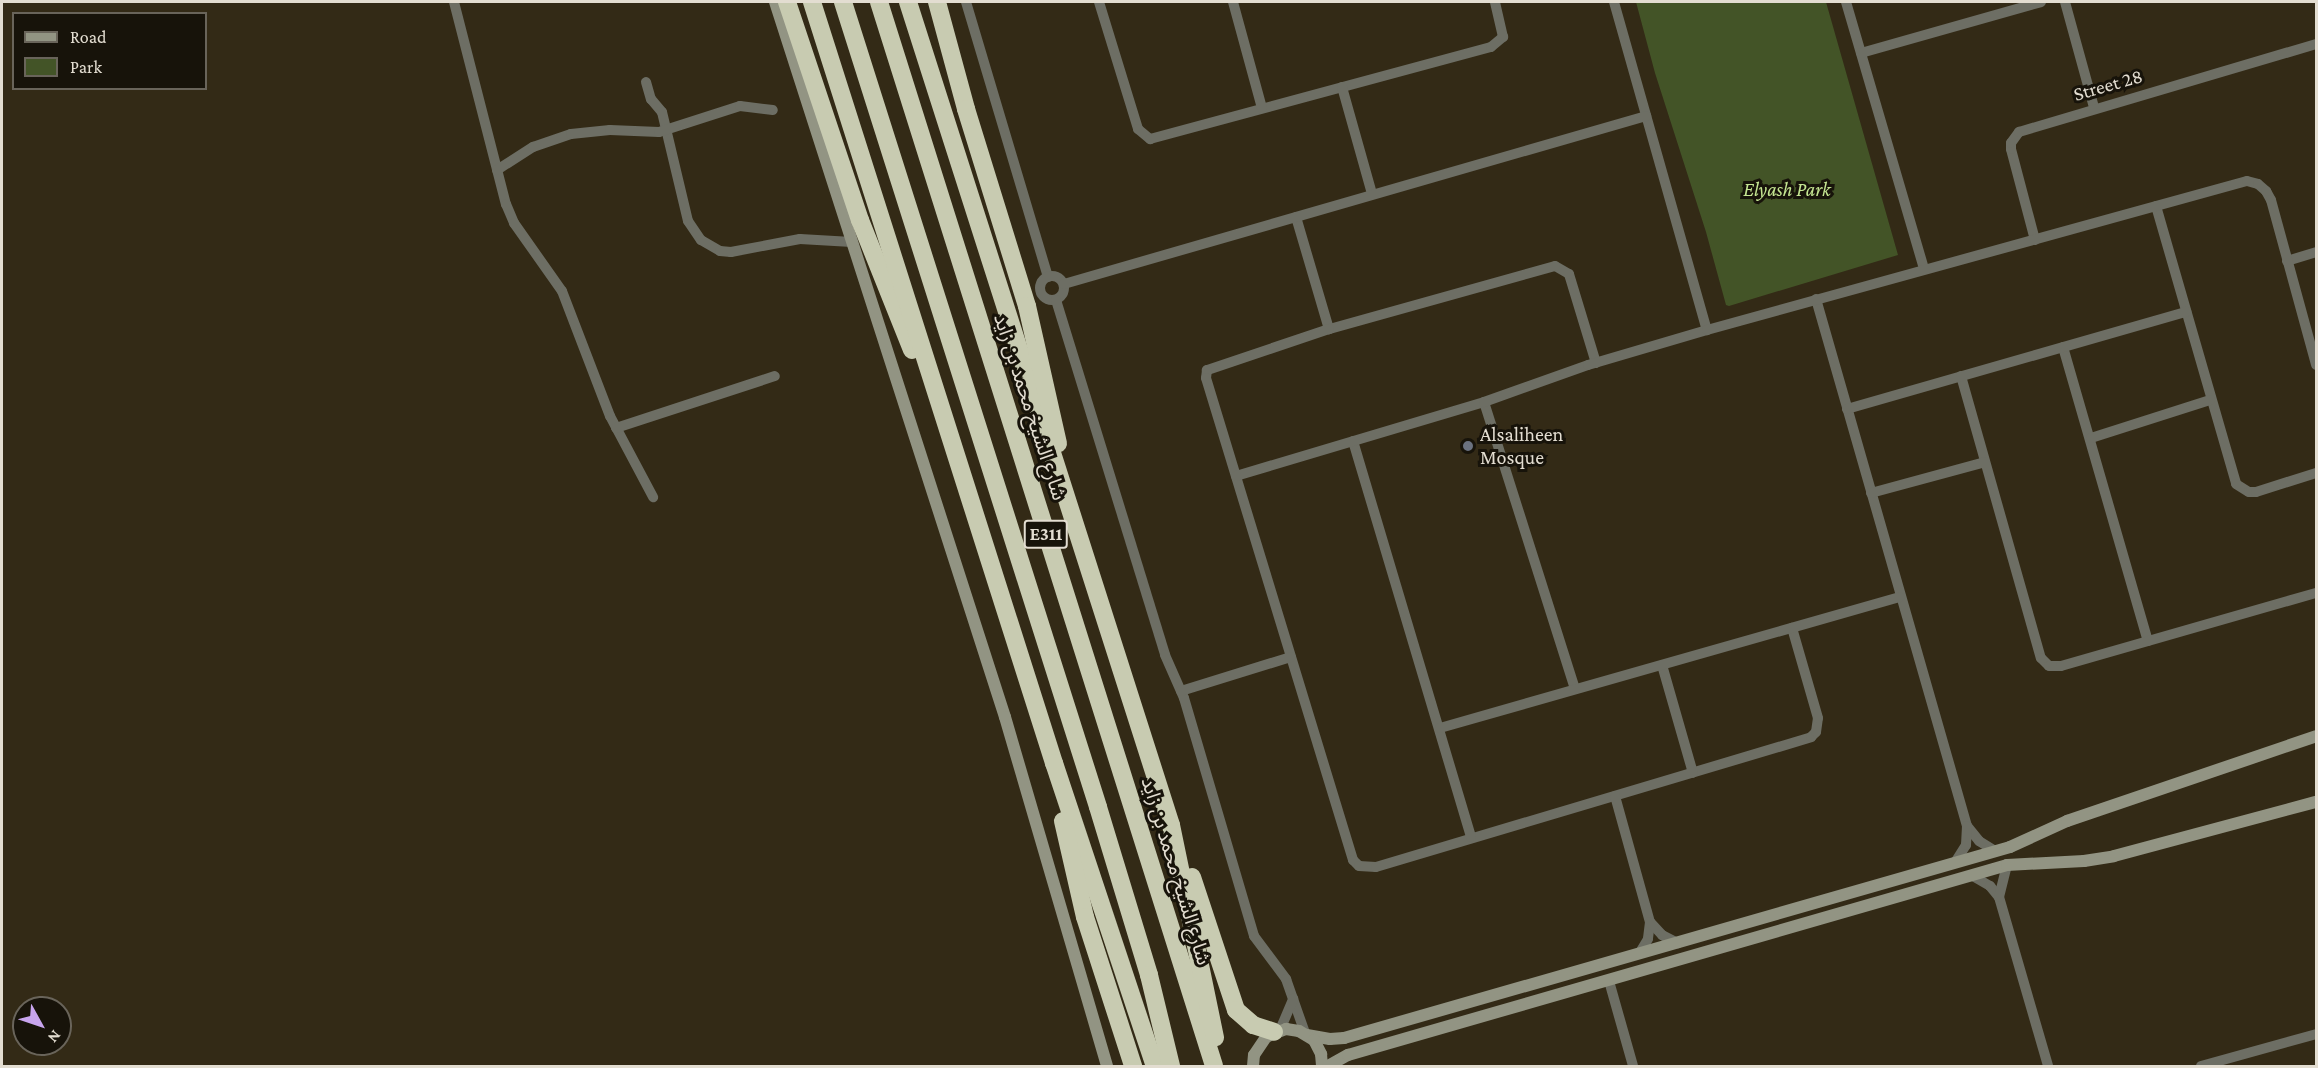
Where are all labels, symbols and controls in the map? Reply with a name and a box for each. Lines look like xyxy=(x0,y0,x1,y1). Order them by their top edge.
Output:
legend xyxy=(12,12,207,90)
text: Road xyxy=(70,27,107,47)
text: Park xyxy=(70,57,102,77)
street label: Street 28 xyxy=(2071,64,2145,106)
park label: Elyash Park xyxy=(1743,177,1831,201)
street label: شارع الشيخ محمد بن زايد xyxy=(988,311,1072,503)
place label: Alsaliheen Mosque xyxy=(1480,422,1563,469)
marker: Alsaliheen Mosque xyxy=(1461,439,1475,453)
road number: E311 xyxy=(1024,519,1068,549)
street label: شارع الشيخ محمد بن زايد xyxy=(1136,774,1216,968)
north arrow xyxy=(12,996,72,1056)
text: N xyxy=(45,1027,65,1046)

